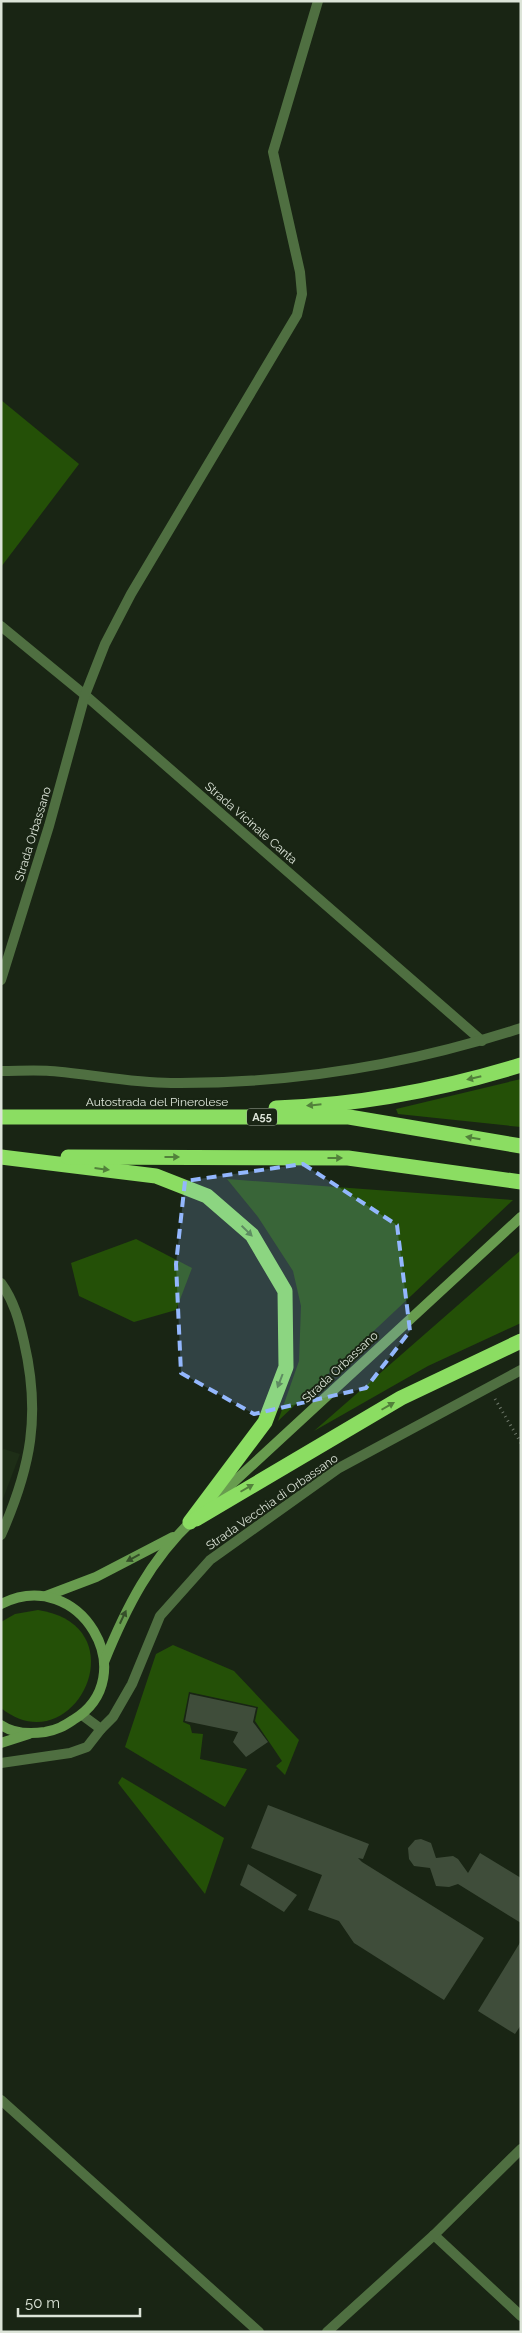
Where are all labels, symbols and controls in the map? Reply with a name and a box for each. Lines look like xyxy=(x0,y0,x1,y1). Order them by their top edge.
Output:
street label: Strada Vicinale Canta xyxy=(202,779,300,867)
street label: Strada Orbassano xyxy=(12,785,54,883)
one-way arrow xyxy=(466,1074,481,1082)
street label: Autostrada del Pinerolese xyxy=(86,1095,228,1109)
one-way arrow xyxy=(305,1101,321,1109)
road number: A55 xyxy=(247,1108,277,1126)
one-way arrow xyxy=(464,1133,480,1141)
one-way arrow xyxy=(165,1153,181,1161)
one-way arrow xyxy=(327,1154,343,1162)
one-way arrow xyxy=(94,1165,110,1173)
one-way arrow xyxy=(240,1225,252,1237)
street label: Strada Orbassano xyxy=(299,1328,381,1406)
one-way arrow xyxy=(276,1374,284,1388)
one-way arrow xyxy=(381,1402,394,1411)
street label: Strada Vecchia di Orbassano xyxy=(203,1451,341,1553)
one-way arrow xyxy=(241,1484,254,1493)
one-way arrow xyxy=(126,1554,140,1562)
one-way arrow xyxy=(119,1610,127,1624)
scale bar xyxy=(18,2286,140,2318)
text: 50 m xyxy=(25,2294,60,2312)

